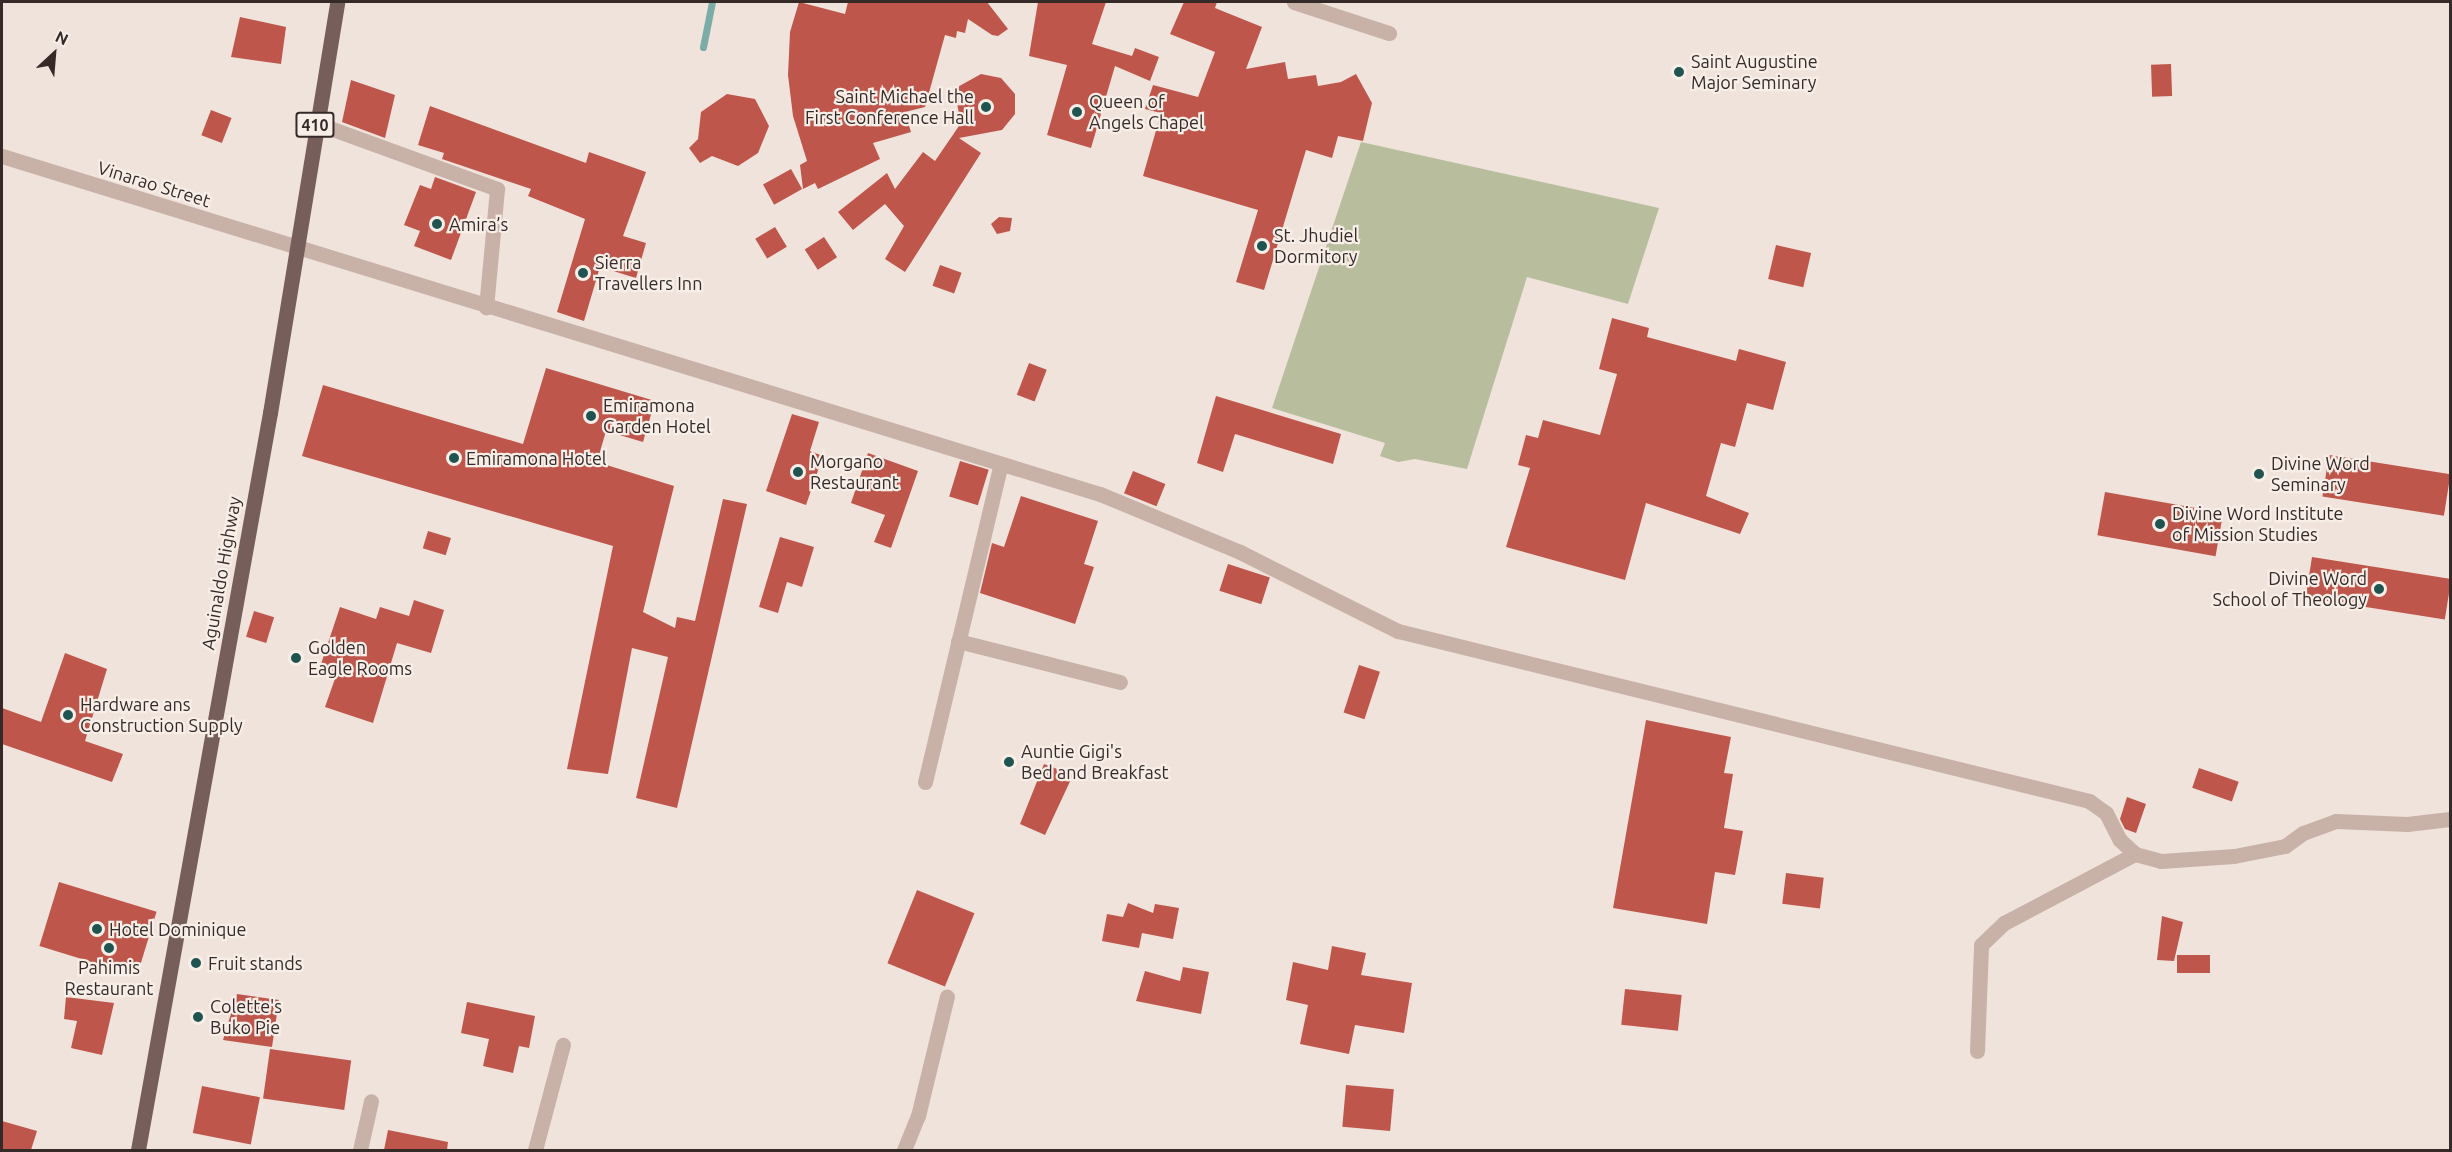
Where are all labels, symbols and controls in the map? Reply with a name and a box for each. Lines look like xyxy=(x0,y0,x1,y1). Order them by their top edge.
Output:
north arrow xyxy=(24,24,84,84)
text: N xyxy=(53,27,71,49)
place label: Saint Augustine Major Seminary xyxy=(1691,51,1818,94)
marker: Saint Augustine Major Seminary xyxy=(1672,65,1686,79)
place label: Saint Michael the First Conference Hall xyxy=(805,86,974,128)
place label: Queen of Angels Chapel xyxy=(1089,91,1204,134)
marker: Saint Michael the First Conference Hall xyxy=(979,100,993,114)
marker: Queen of Angels Chapel xyxy=(1070,105,1084,119)
road number: 410 xyxy=(294,112,336,138)
street label: Vinarao Street xyxy=(95,157,213,211)
place label: Amira’s xyxy=(449,213,508,235)
marker: Amira’s xyxy=(430,217,444,231)
place label: St. Jhudiel Dormitory xyxy=(1274,225,1358,268)
marker: St. Jhudiel Dormitory xyxy=(1255,239,1269,253)
place label: Sierra Travellers Inn xyxy=(595,252,702,294)
marker: Sierra Travellers Inn xyxy=(576,266,590,280)
place label: Emiramona Garden Hotel xyxy=(603,395,711,438)
marker: Emiramona Garden Hotel xyxy=(584,409,598,423)
place label: Emiramona Hotel xyxy=(466,447,607,469)
marker: Emiramona Hotel xyxy=(447,451,461,465)
place label: Morgano Restaurant xyxy=(810,451,899,494)
place label: Divine Word Seminary xyxy=(2271,453,2370,496)
marker: Morgano Restaurant xyxy=(791,465,805,479)
marker: Divine Word Seminary xyxy=(2252,467,2266,481)
street label: Aguinaldo Highway xyxy=(197,495,245,651)
place label: Divine Word Institute of Mission Studies xyxy=(2172,503,2343,546)
marker: Divine Word Institute of Mission Studies xyxy=(2153,517,2167,531)
place label: Divine Word School of Theology xyxy=(2213,568,2367,610)
marker: Divine Word School of Theology xyxy=(2372,582,2386,596)
place label: Golden Eagle Rooms xyxy=(308,637,412,680)
marker: Golden Eagle Rooms xyxy=(289,651,303,665)
place label: Hardware ans Construction Supply xyxy=(80,694,243,736)
marker: Hardware ans Construction Supply xyxy=(61,708,75,722)
place label: Auntie Gigi's Bed and Breakfast xyxy=(1021,741,1169,783)
marker: Auntie Gigi's Bed and Breakfast xyxy=(1002,755,1016,769)
place label: Hotel Dominique xyxy=(109,918,246,940)
marker: Hotel Dominique xyxy=(90,922,104,936)
marker: Pahimis Restaurant xyxy=(102,941,116,955)
place label: Fruit stands xyxy=(208,952,303,974)
marker: Fruit stands xyxy=(189,956,203,970)
place label: Pahimis Restaurant xyxy=(65,957,153,1000)
place label: Colette's Buko Pie xyxy=(210,996,282,1038)
marker: Colette's Buko Pie xyxy=(191,1010,205,1024)

